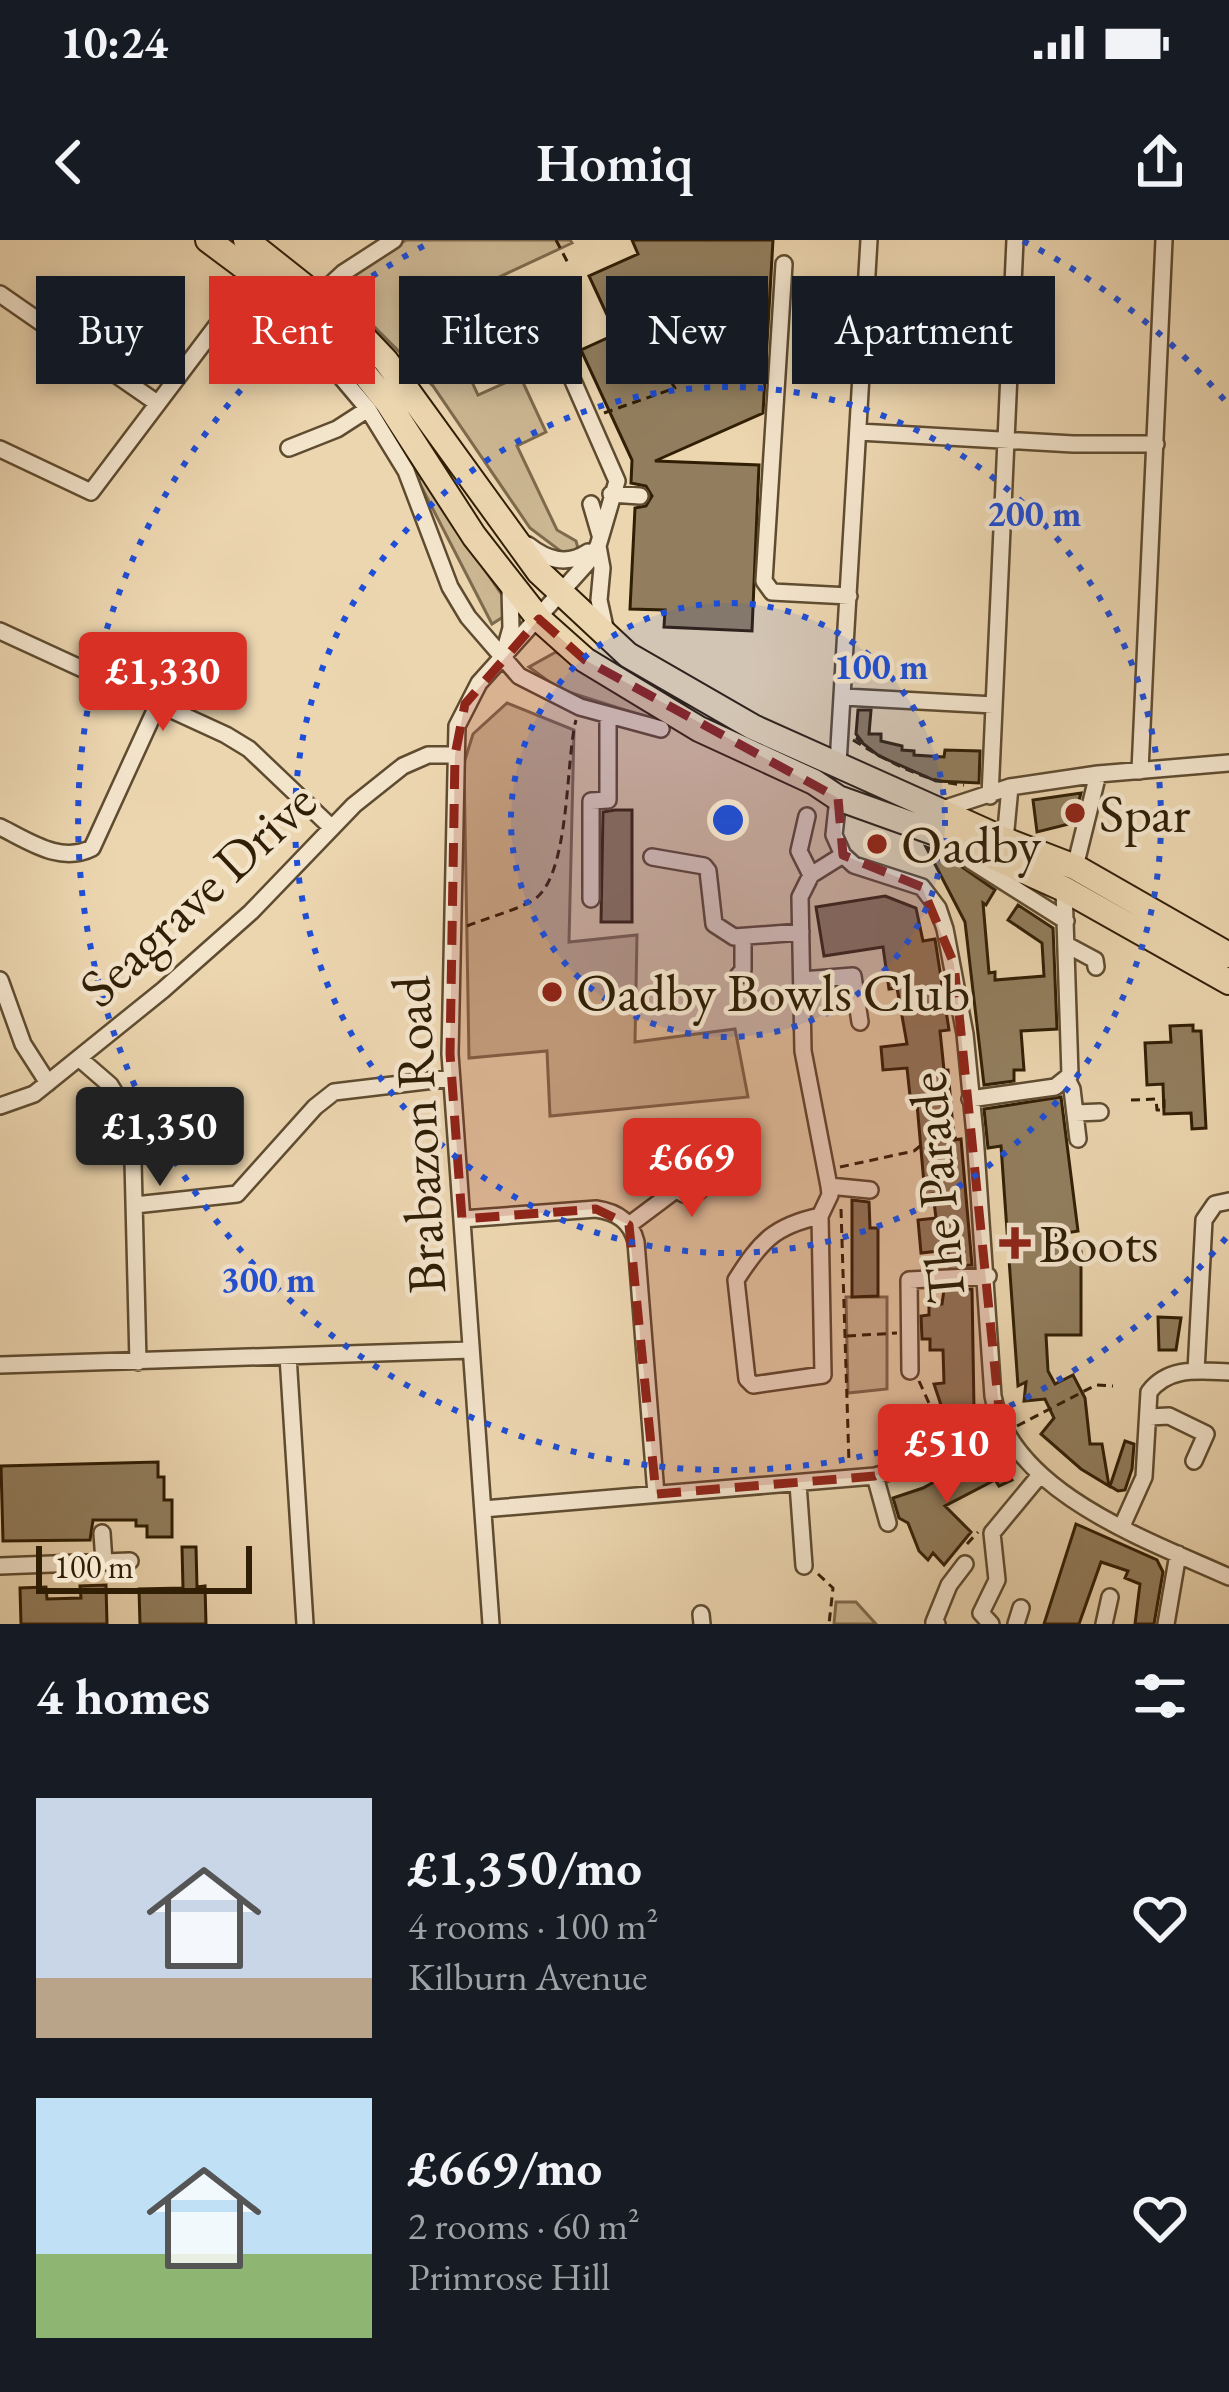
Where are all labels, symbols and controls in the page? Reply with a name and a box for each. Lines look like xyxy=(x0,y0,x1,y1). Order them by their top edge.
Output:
text: 10:24 xyxy=(60,13,168,71)
text: Homiq xyxy=(536,127,693,197)
icon: back xyxy=(36,129,102,195)
icon: share xyxy=(1127,129,1193,195)
chip: Buy xyxy=(36,276,185,384)
chip: Rent xyxy=(209,276,375,384)
chip: Filters xyxy=(399,276,582,384)
chip: New xyxy=(606,276,768,384)
chip: Apartment xyxy=(792,276,1055,384)
text: 200 m xyxy=(987,490,1081,537)
pin: £1,330 xyxy=(65,632,261,734)
text: 100 m xyxy=(834,643,928,690)
text: £1,330 xyxy=(106,645,220,696)
street label: Seagrave Drive xyxy=(64,766,330,1022)
place label: Spar xyxy=(1099,778,1191,848)
centre of rings xyxy=(707,799,749,841)
marker: Spar xyxy=(1062,800,1088,826)
place label: Oadby xyxy=(901,809,1042,879)
marker: Oadby xyxy=(864,831,890,857)
place label: Oadby Bowls Club xyxy=(576,957,970,1027)
street label: Brabazon Road xyxy=(375,974,461,1296)
marker: Oadby Bowls Club xyxy=(539,979,565,1005)
street label: The Parade xyxy=(891,1069,981,1307)
pin: £1,350 xyxy=(62,1087,258,1189)
text: £1,350 xyxy=(103,1100,217,1151)
pin: £669 xyxy=(621,1118,763,1220)
text: £669 xyxy=(650,1131,734,1182)
place label: Boots xyxy=(1039,1208,1159,1278)
marker: Boots xyxy=(1002,1230,1028,1256)
text: 300 m xyxy=(221,1256,315,1303)
pin: £510 xyxy=(876,1404,1018,1506)
text: £510 xyxy=(905,1417,989,1468)
scale bar xyxy=(36,1540,252,1593)
text: 100 m xyxy=(54,1545,134,1588)
text: 4 homes xyxy=(36,1663,210,1729)
icon: filters xyxy=(1127,1663,1193,1729)
text: £1,350/mo xyxy=(408,1834,642,1900)
icon: home xyxy=(132,1846,276,1990)
icon: heart xyxy=(1127,1885,1193,1951)
text: 4 rooms · 100 m² xyxy=(408,1900,659,1951)
text: Kilburn Avenue xyxy=(408,1951,647,2002)
text: £669/mo xyxy=(408,2134,602,2200)
icon: home xyxy=(132,2146,276,2290)
icon: heart xyxy=(1127,2185,1193,2251)
text: 2 rooms · 60 m² xyxy=(408,2200,640,2251)
text: Primrose Hill xyxy=(408,2251,610,2302)

